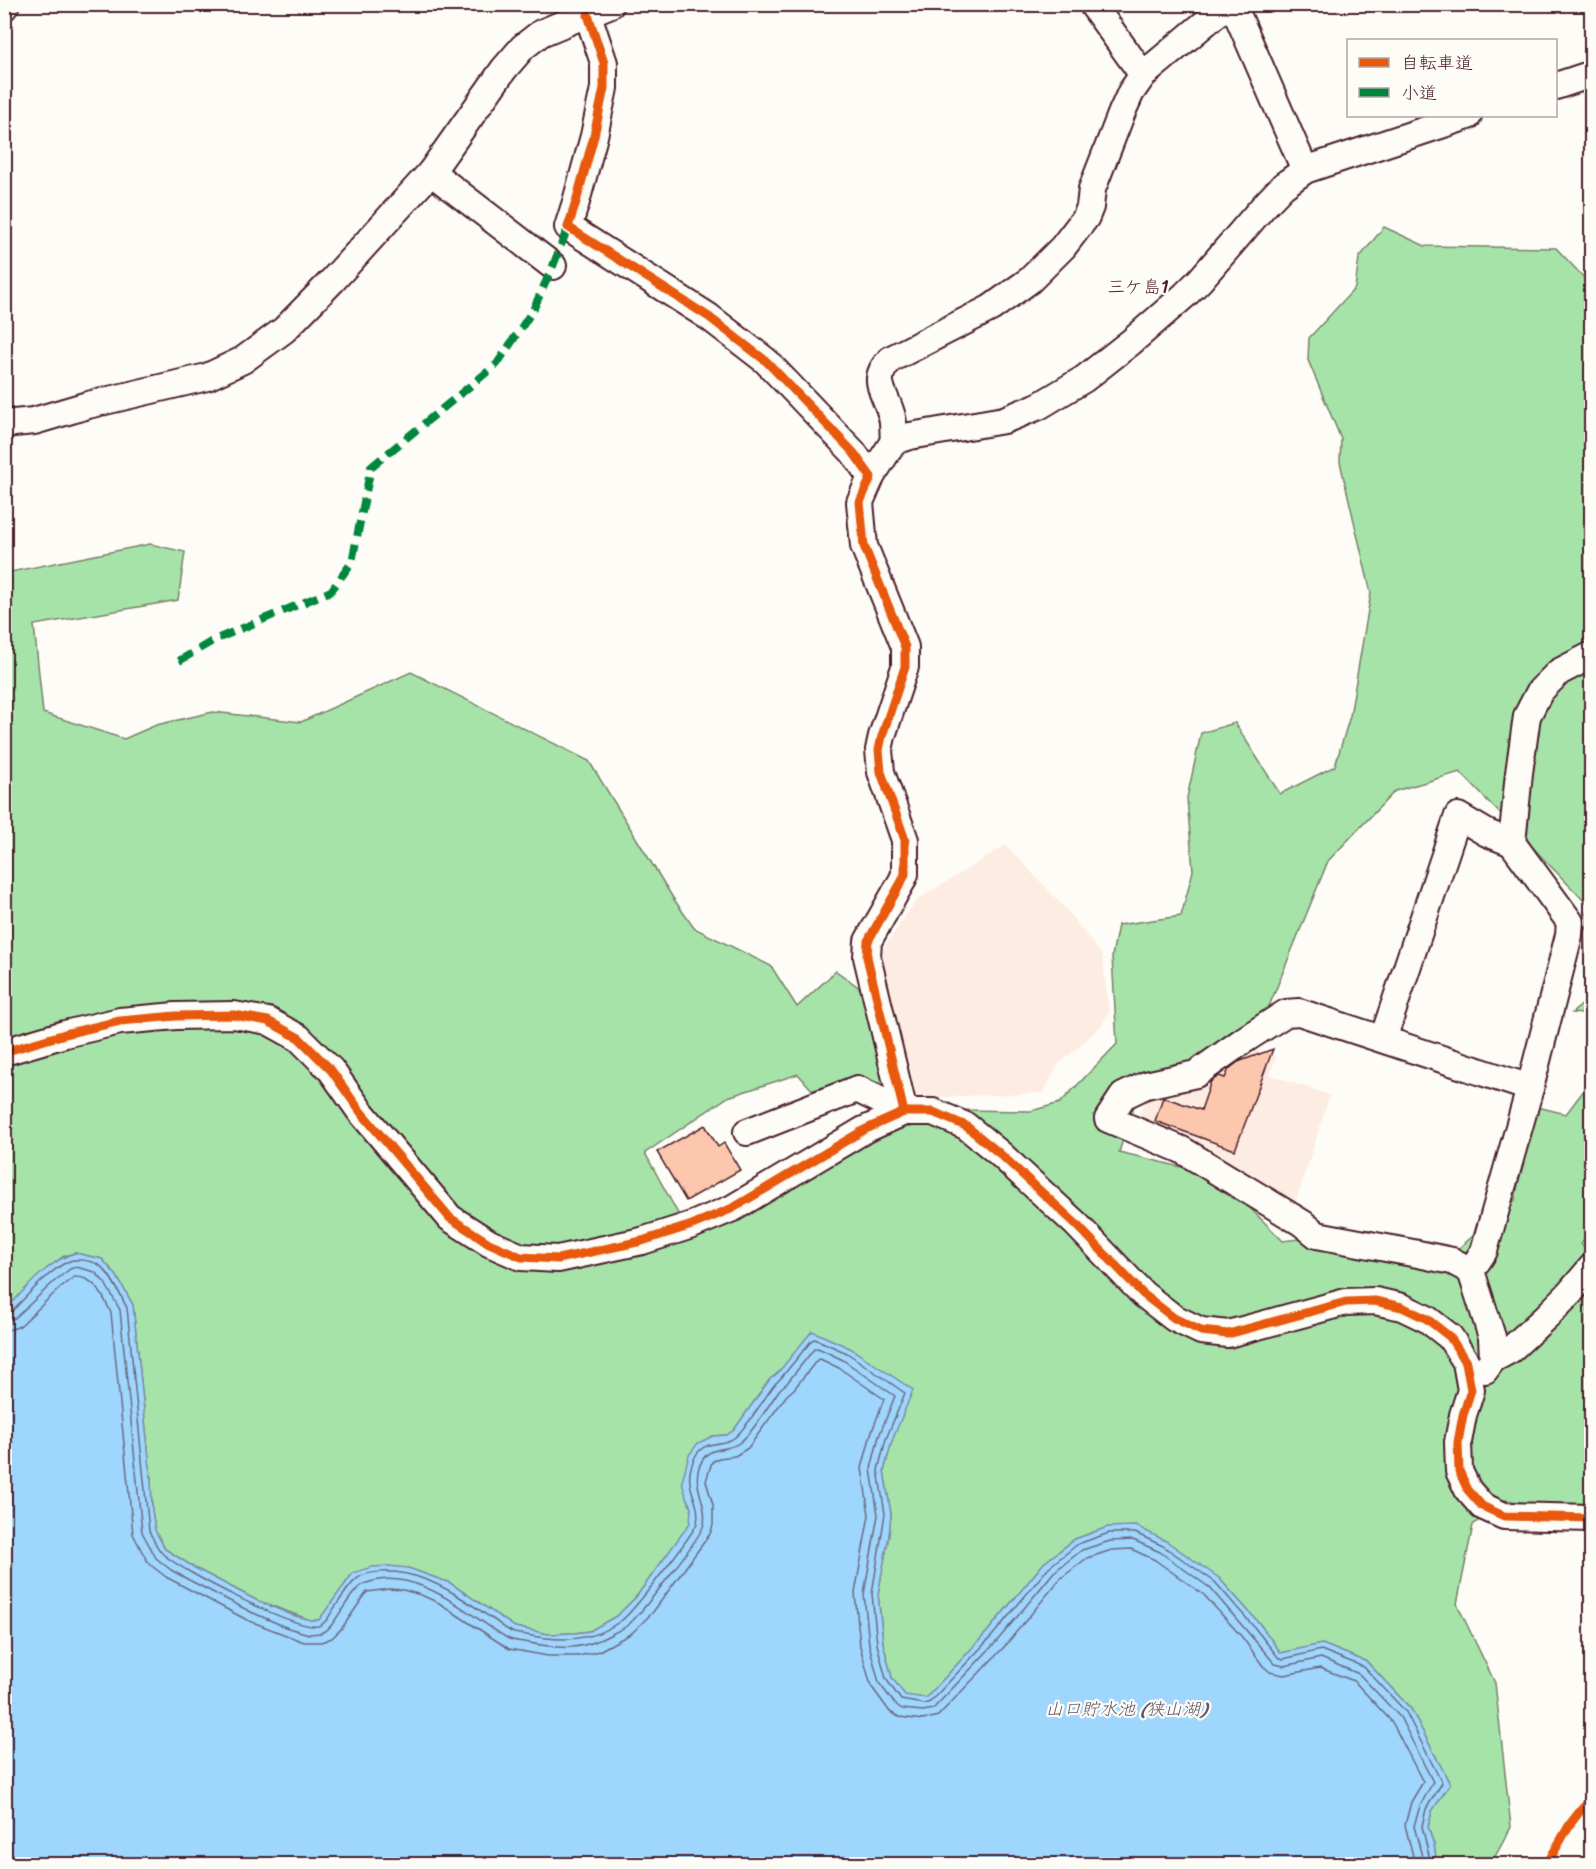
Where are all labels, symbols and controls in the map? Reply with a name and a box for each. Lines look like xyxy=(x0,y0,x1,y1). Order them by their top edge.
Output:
legend xyxy=(1347,39,1557,117)
text: 自転車道 xyxy=(1401,47,1473,79)
text: 小道 xyxy=(1401,77,1437,109)
district label: 三ケ島1 xyxy=(1107,271,1169,303)
water label: 山口貯水池 (狭山湖) xyxy=(1045,1693,1210,1725)

